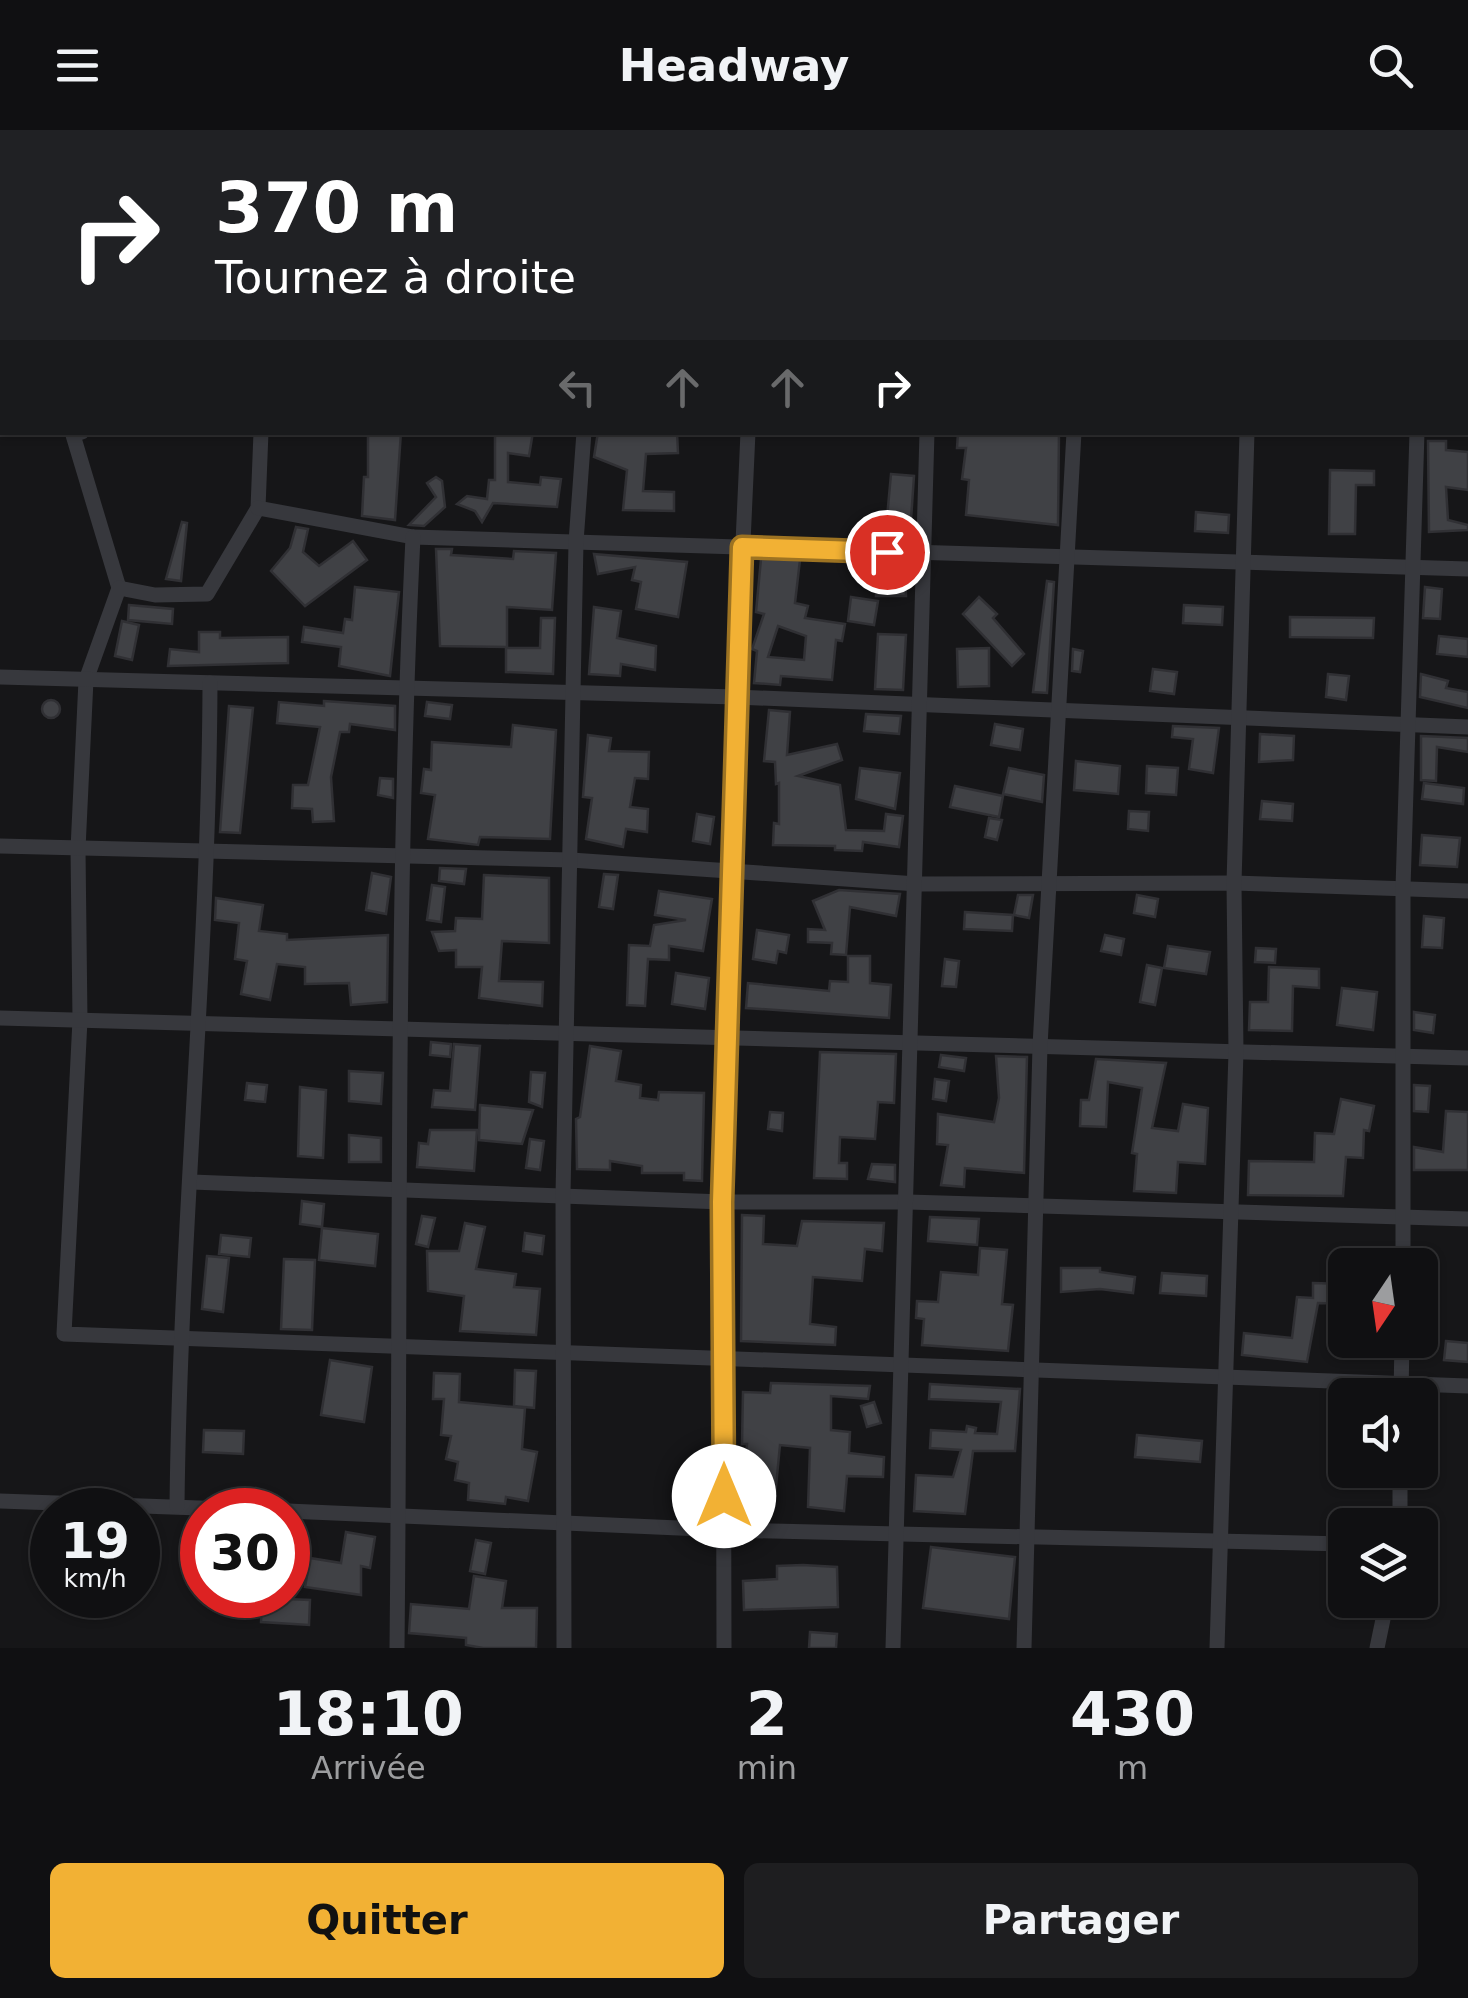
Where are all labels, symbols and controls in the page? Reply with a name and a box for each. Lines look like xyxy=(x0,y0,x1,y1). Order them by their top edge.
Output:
icon: menu xyxy=(50,38,105,93)
icon: search xyxy=(1363,38,1418,93)
text: Headway xyxy=(619,39,849,92)
text: 370 m xyxy=(215,167,458,249)
icon: right xyxy=(50,170,180,300)
text: Tournez à droite xyxy=(215,251,576,304)
icon: left xyxy=(550,360,605,415)
icon: ahead xyxy=(655,360,710,415)
icon: ahead xyxy=(760,360,815,415)
icon: right xyxy=(865,360,920,415)
pin xyxy=(845,510,930,595)
icon: arrive xyxy=(860,525,915,580)
north arrow xyxy=(1328,1248,1438,1358)
map controls xyxy=(1328,1248,1438,1618)
button: sound xyxy=(1328,1378,1438,1488)
position arrow xyxy=(672,1444,776,1548)
speed limit sign: 30 xyxy=(180,1488,310,1618)
button: layers xyxy=(1328,1508,1438,1618)
text: 19 xyxy=(60,1512,130,1570)
text: km/h xyxy=(63,1564,127,1593)
text: 18:10 xyxy=(273,1679,464,1749)
text: 2 xyxy=(746,1679,788,1749)
text: 430 xyxy=(1070,1679,1195,1749)
text: Arrivée xyxy=(311,1749,426,1787)
text: min xyxy=(737,1749,797,1787)
text: m xyxy=(1117,1749,1148,1787)
button: Quitter xyxy=(50,1863,724,1978)
button: Partager xyxy=(744,1863,1418,1978)

